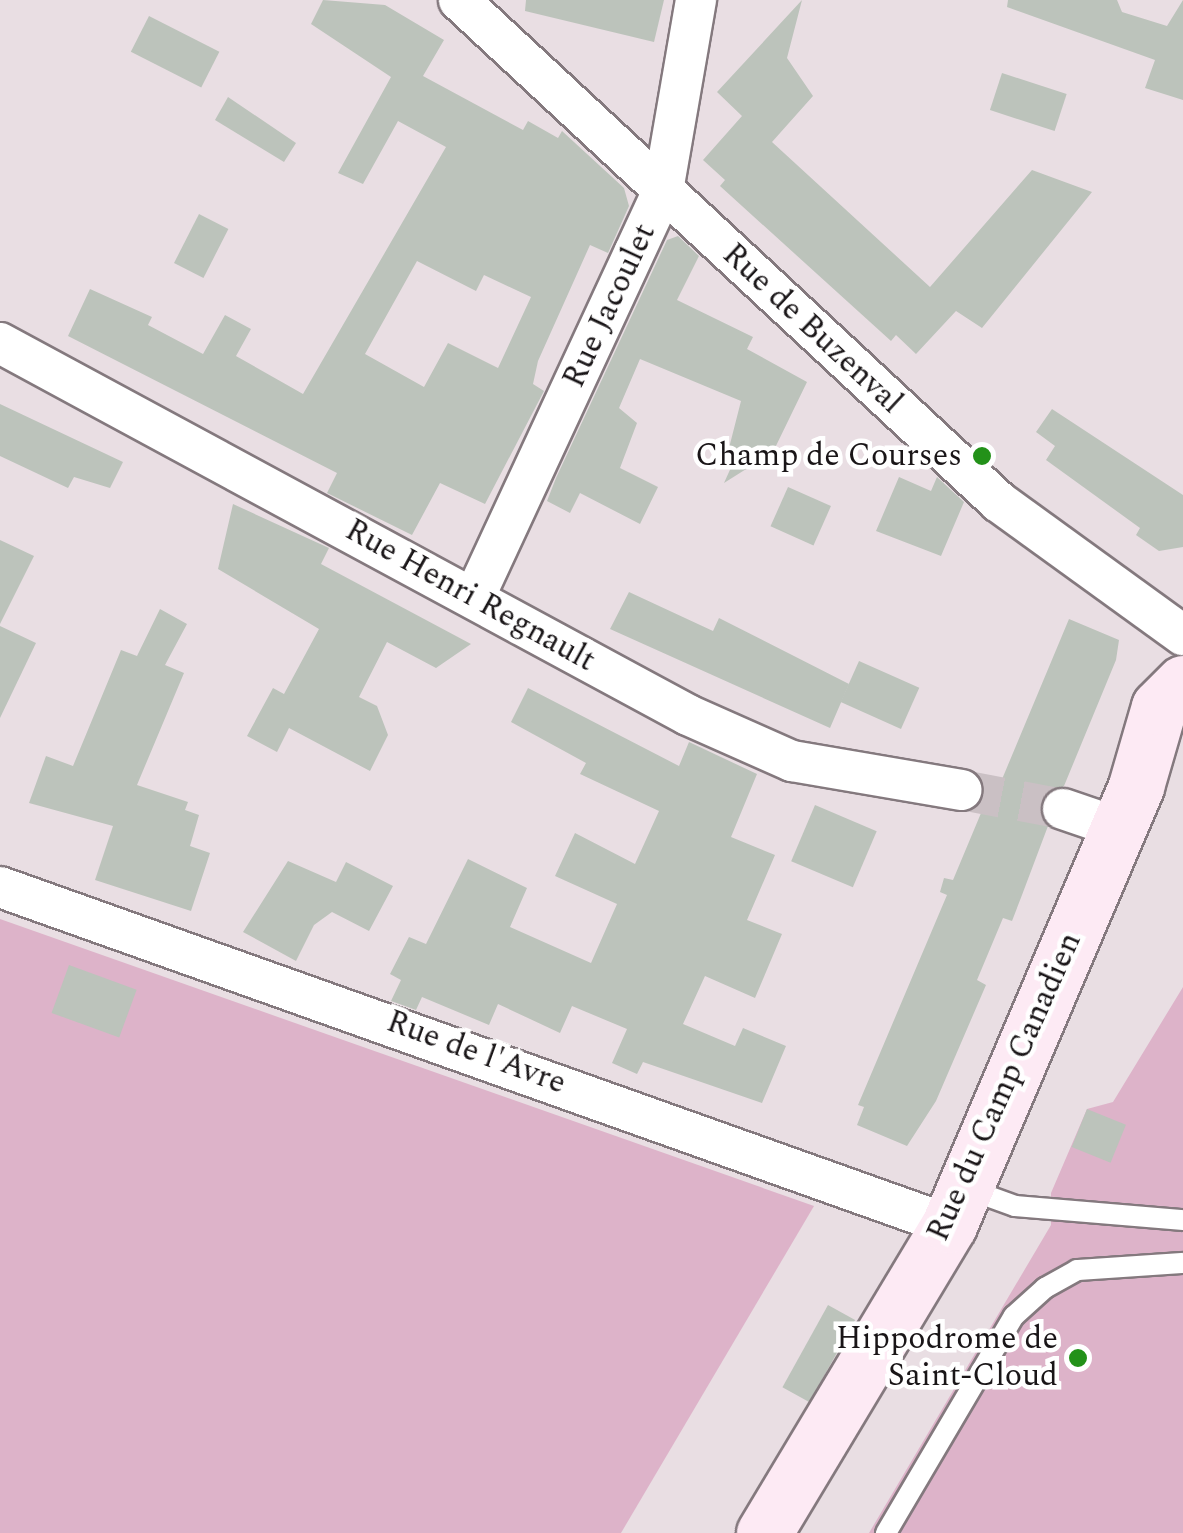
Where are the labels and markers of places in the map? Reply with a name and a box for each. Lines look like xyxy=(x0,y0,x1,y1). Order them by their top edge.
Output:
place label: Champ de Courses xyxy=(695,437,962,475)
marker: Champ de Courses xyxy=(971,445,993,467)
place label: Hippodrome de Saint-Cloud xyxy=(836,1321,1058,1396)
marker: Hippodrome de Saint-Cloud xyxy=(1067,1347,1089,1369)

